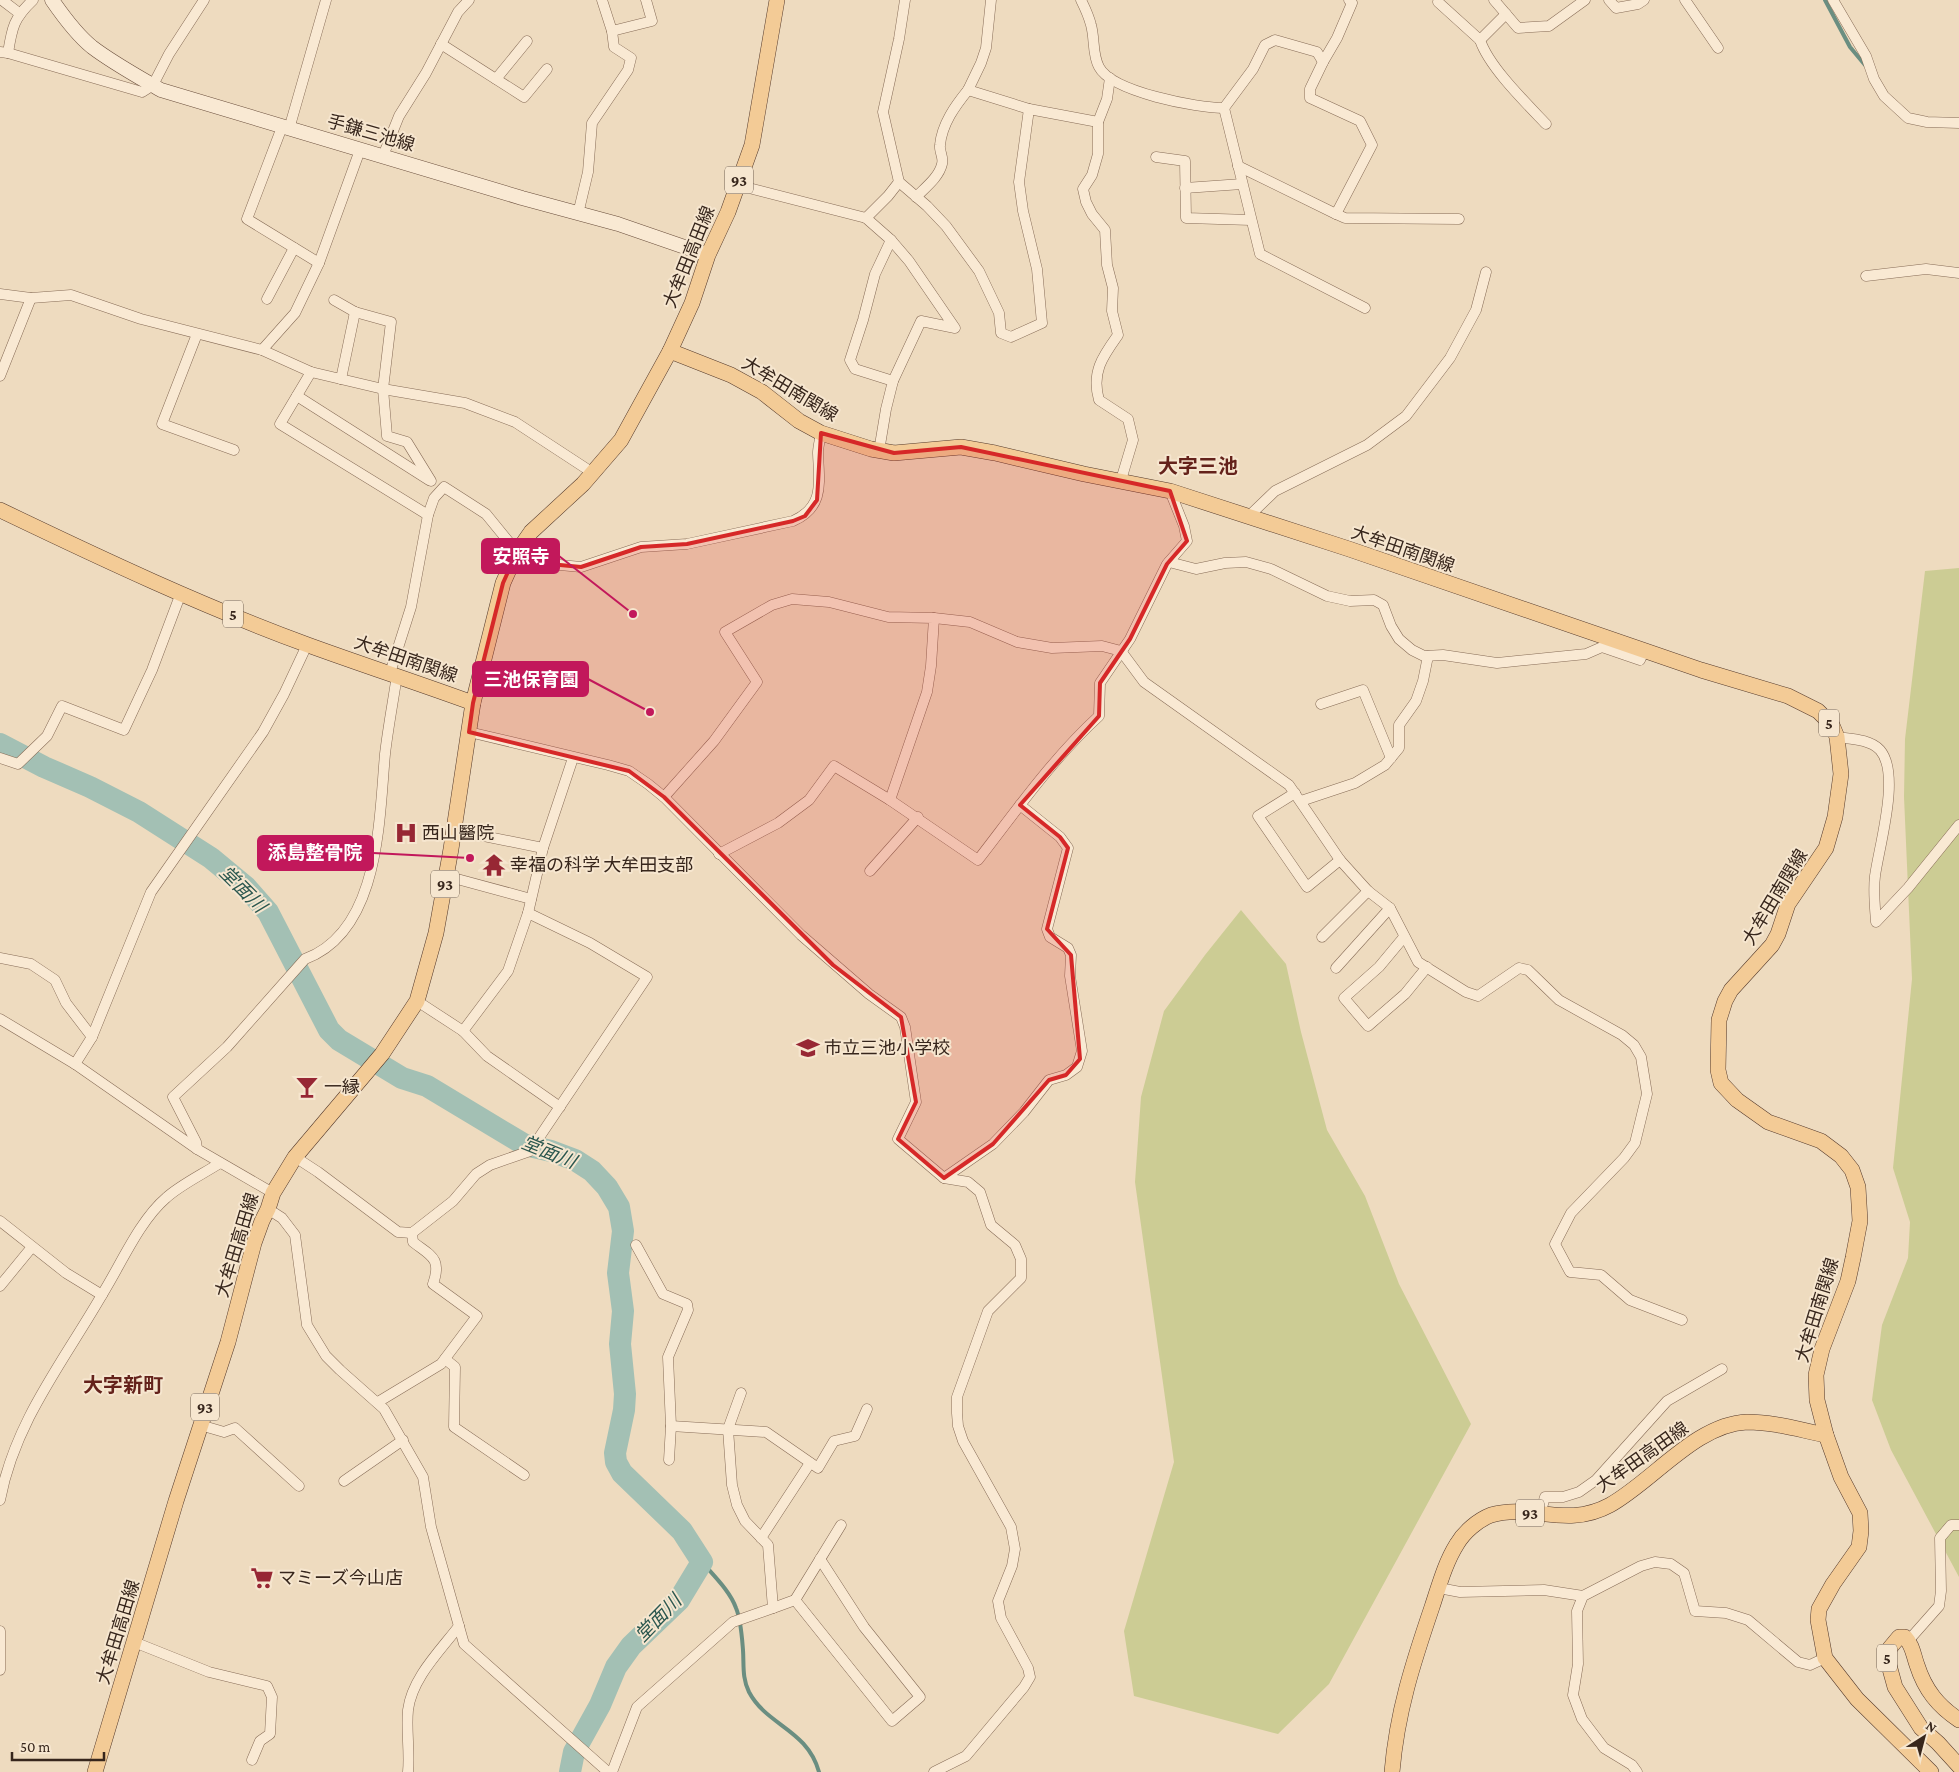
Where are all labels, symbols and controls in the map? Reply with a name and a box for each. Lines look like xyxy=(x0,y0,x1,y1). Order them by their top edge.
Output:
street label: 手鎌三池線 xyxy=(325,111,417,155)
road number: 93 xyxy=(725,166,753,194)
street label: 大牟田高田線 xyxy=(659,203,719,311)
street label: 大牟田南関線 xyxy=(739,353,841,425)
district label: 大字三池 xyxy=(1158,455,1238,477)
street label: 大牟田南関線 xyxy=(1349,522,1457,576)
callout: 安照寺 xyxy=(482,539,559,573)
text: 安照寺 xyxy=(492,546,550,567)
road number: 5 xyxy=(223,600,243,628)
street label: 大牟田南関線 xyxy=(352,632,460,686)
callout: 三池保育園 xyxy=(473,662,588,696)
text: 三池保育園 xyxy=(483,669,579,690)
road number: 5 xyxy=(1819,710,1839,736)
hospital icon: 西山醫院 xyxy=(393,820,419,846)
place label: 西山醫院 xyxy=(422,823,494,843)
callout: 添島整骨院 xyxy=(258,836,373,870)
text: 添島整骨院 xyxy=(267,842,363,863)
street label: 大牟田南関線 xyxy=(1739,846,1811,948)
temple icon: 幸福の科学 大牟田支部 xyxy=(481,852,507,878)
place label: 幸福の科学 大牟田支部 xyxy=(510,855,693,875)
water label: 堂面川 xyxy=(215,861,272,918)
road number: 93 xyxy=(431,871,459,898)
school or university icon: 市立三池小学校 xyxy=(795,1035,821,1061)
place label: 市立三池小学校 xyxy=(824,1038,950,1058)
bar icon: 一縁 xyxy=(294,1074,320,1100)
place label: 一縁 xyxy=(324,1077,360,1097)
water label: 堂面川 xyxy=(519,1132,581,1173)
street label: 大牟田高田線 xyxy=(212,1190,262,1300)
street label: 大牟田南関線 xyxy=(1792,1255,1842,1365)
district label: 大字新町 xyxy=(83,1374,163,1396)
road number: 93 xyxy=(191,1394,219,1420)
street label: 大牟田高田線 xyxy=(1592,1418,1692,1496)
road number: 93 xyxy=(1516,1500,1544,1526)
supermarket icon: マミーズ今山店 xyxy=(249,1565,275,1591)
place label: マミーズ今山店 xyxy=(278,1568,403,1588)
street label: 大牟田高田線 xyxy=(93,1577,143,1687)
water label: 堂面川 xyxy=(631,1589,687,1646)
road number: 5 xyxy=(1877,1645,1897,1672)
north arrow xyxy=(1899,1712,1949,1762)
text: N xyxy=(1923,1717,1941,1736)
scale bar xyxy=(12,1730,105,1762)
text: 50 m xyxy=(20,1739,50,1755)

